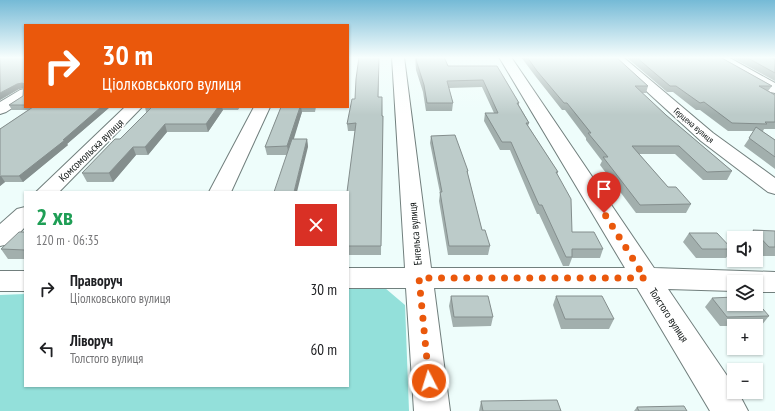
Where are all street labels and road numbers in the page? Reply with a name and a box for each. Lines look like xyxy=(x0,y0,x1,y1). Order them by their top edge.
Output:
street label: Герцена вулиця xyxy=(672,105,716,145)
street label: Комсомольска вулиця xyxy=(56,116,126,184)
street label: Енгельса вулиця xyxy=(405,202,425,266)
street label: Толстого вулиця xyxy=(646,285,692,345)

